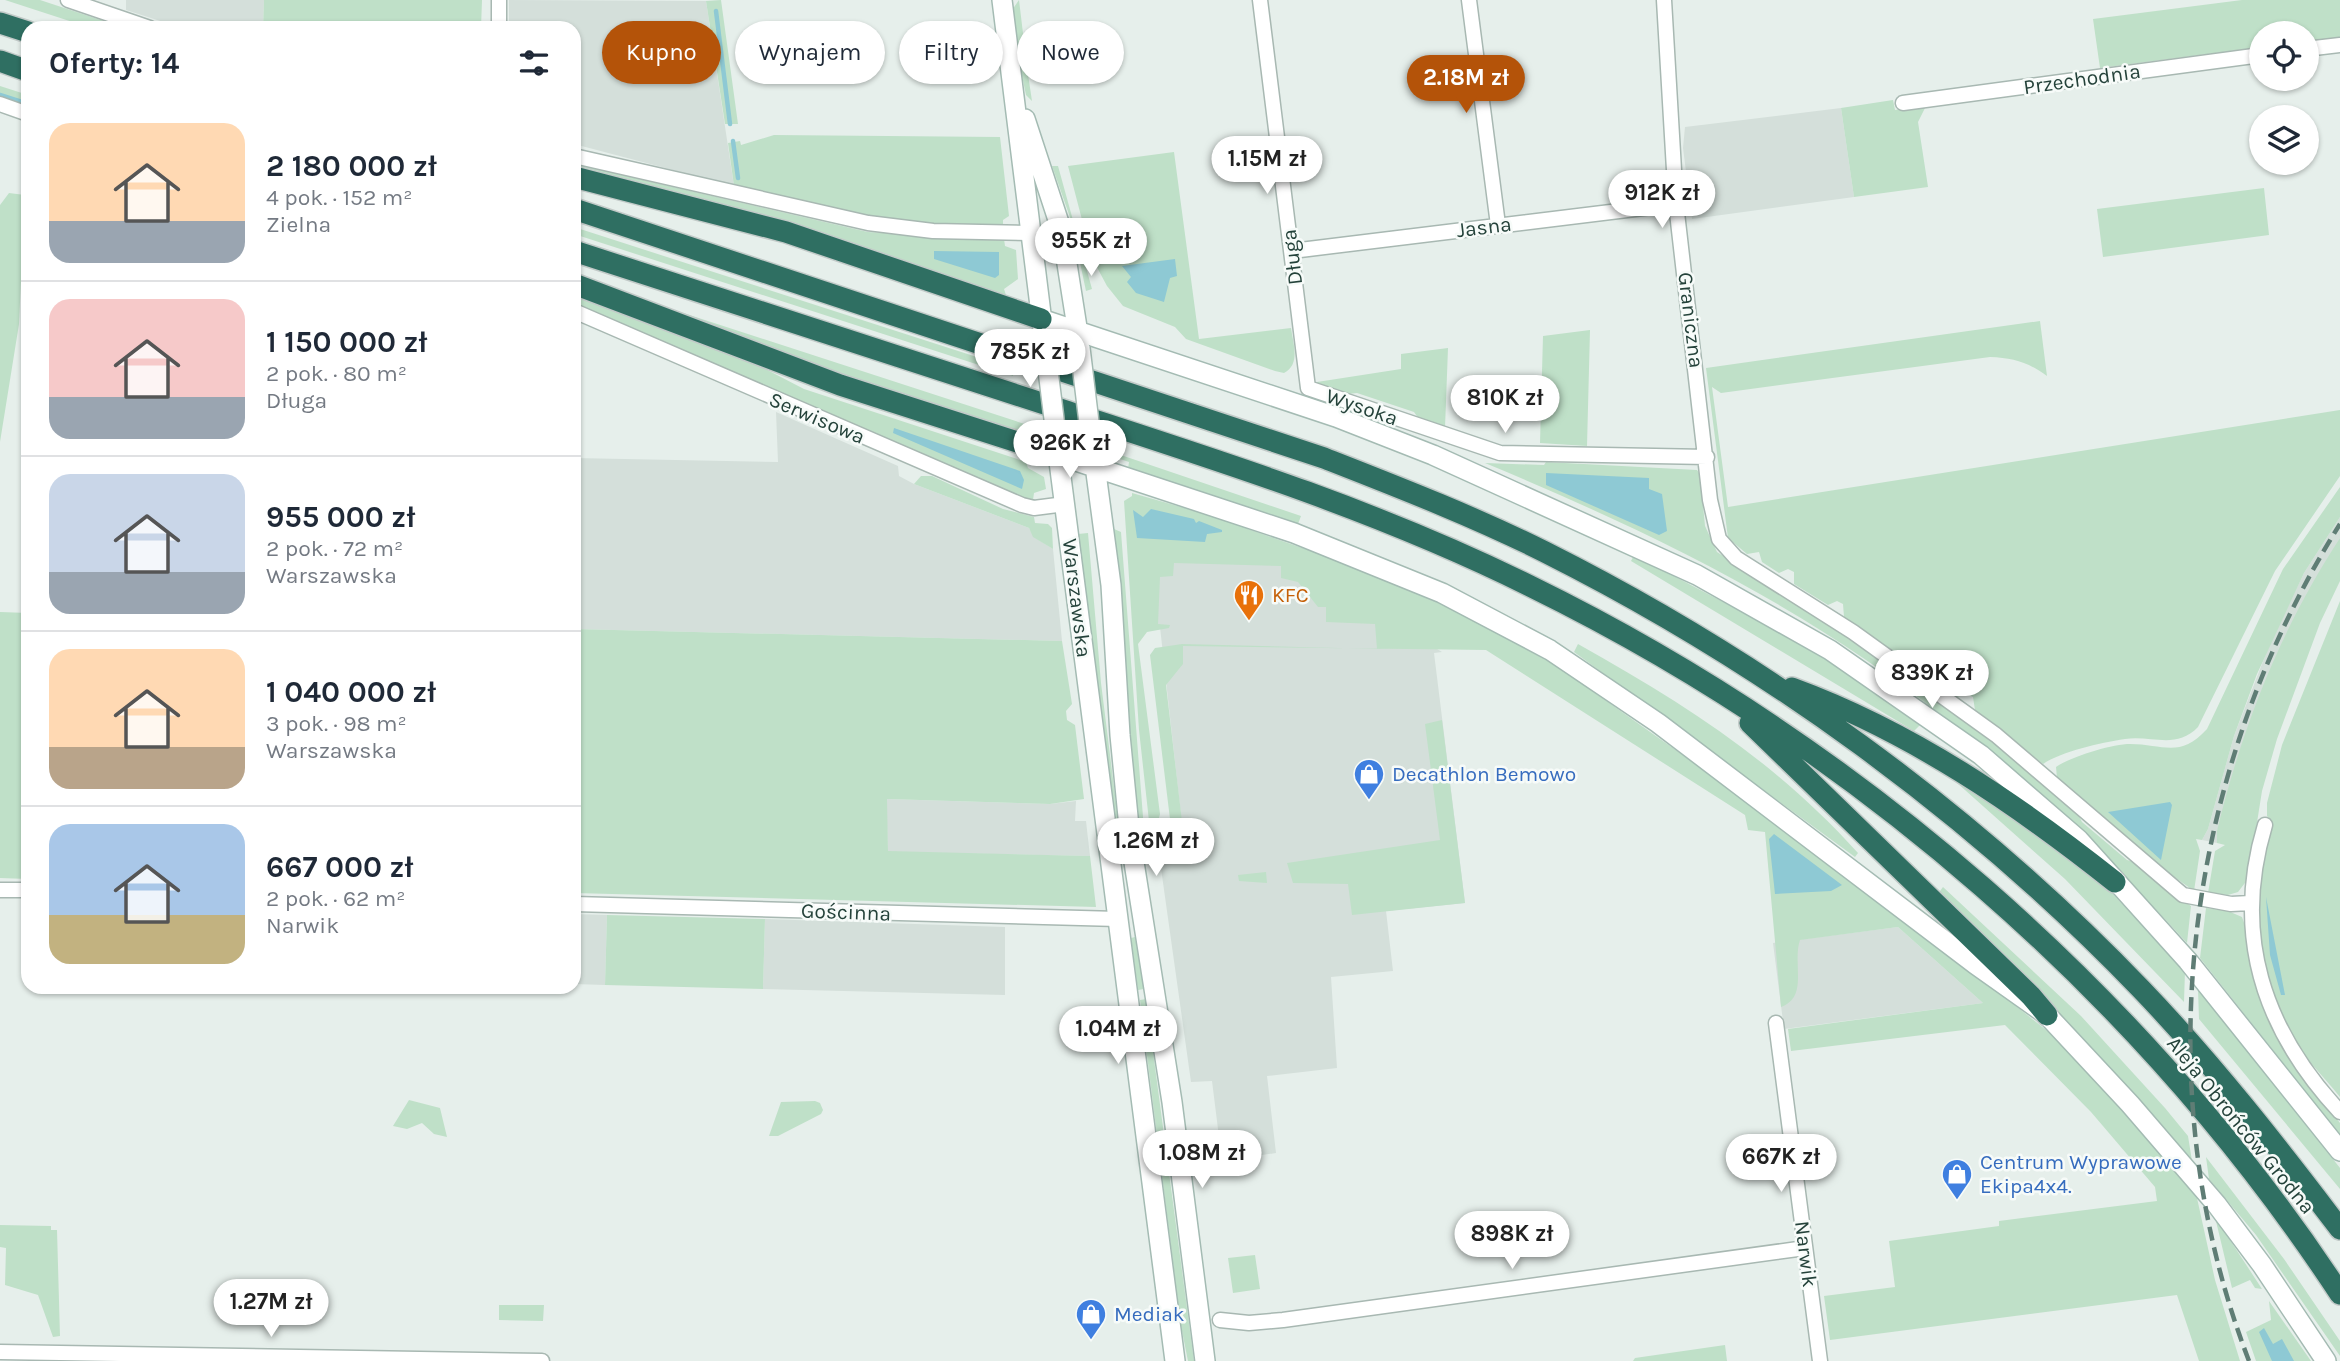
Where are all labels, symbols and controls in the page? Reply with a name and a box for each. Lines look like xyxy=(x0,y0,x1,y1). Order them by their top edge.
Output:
chip: Kupno xyxy=(602,21,721,84)
chip: Wynajem xyxy=(735,21,885,84)
chip: Filtry xyxy=(899,21,1003,84)
chip: Nowe xyxy=(1017,21,1124,84)
map controls xyxy=(2249,21,2319,175)
button: locate xyxy=(2249,21,2319,91)
icon: filters xyxy=(515,44,553,82)
text: Oferty: 14 xyxy=(49,45,179,81)
pin: 2.18M zł xyxy=(1394,55,1538,115)
street label: Przechodnia xyxy=(2022,59,2142,99)
text: 2.18M zł xyxy=(1423,64,1509,91)
button: layers xyxy=(2249,105,2319,175)
pin: 1.15M zł xyxy=(1195,136,1339,196)
text: 1.15M zł xyxy=(1227,145,1307,172)
text: 2 180 000 zł xyxy=(266,148,437,184)
icon: home xyxy=(105,151,189,235)
pin: 912K zł xyxy=(1597,170,1727,230)
text: 912K zł xyxy=(1624,179,1700,206)
text: 4 pok. · 152 m² xyxy=(266,184,413,211)
text: Zielna xyxy=(266,211,331,238)
street label: Jasna xyxy=(1455,212,1513,242)
pin: 955K zł xyxy=(1026,218,1156,278)
text: 955K zł xyxy=(1051,227,1131,254)
street label: Długa xyxy=(1277,228,1307,286)
street label: Graniczna xyxy=(1673,271,1709,369)
text: 1 150 000 zł xyxy=(266,324,428,360)
icon: home xyxy=(105,327,189,411)
pin: 785K zł xyxy=(965,330,1095,389)
text: 785K zł xyxy=(991,338,1069,365)
text: 2 pok. · 80 m² xyxy=(266,360,407,387)
pin: 810K zł xyxy=(1440,376,1570,435)
street label: Wysoka xyxy=(1323,384,1401,430)
text: 810K zł xyxy=(1467,384,1543,411)
text: Długa xyxy=(266,387,327,414)
street label: Serwisowa xyxy=(765,387,869,449)
pin: 926K zł xyxy=(1005,420,1135,480)
text: 926K zł xyxy=(1029,429,1111,456)
text: 955 000 zł xyxy=(266,499,415,535)
icon: home xyxy=(105,502,189,586)
text: 2 pok. · 72 m² xyxy=(266,535,403,562)
street label: Warszawska xyxy=(1058,537,1096,659)
text: Warszawska xyxy=(266,562,397,589)
restaurant icon: KFC xyxy=(1232,578,1266,622)
place label: KFC xyxy=(1272,583,1309,607)
pin: 839K zł xyxy=(1867,650,1997,710)
text: 839K zł xyxy=(1891,659,1973,686)
text: 1 040 000 zł xyxy=(266,674,436,710)
icon: home xyxy=(105,677,189,761)
text: 3 pok. · 98 m² xyxy=(266,710,407,737)
text: Warszawska xyxy=(266,737,397,764)
shop icon: Decathlon Bemowo xyxy=(1352,757,1386,801)
place label: Decathlon Bemowo xyxy=(1392,762,1576,786)
pin: 1.26M zł xyxy=(1084,818,1228,878)
text: 1.26M zł xyxy=(1113,827,1199,854)
text: 667 000 zł xyxy=(266,849,413,885)
icon: home xyxy=(105,852,189,936)
text: 2 pok. · 62 m² xyxy=(266,885,406,912)
street label: Gościnna xyxy=(801,898,891,926)
text: Narwik xyxy=(266,912,339,939)
pin: 1.04M zł xyxy=(1046,1006,1190,1066)
text: 1.04M zł xyxy=(1075,1015,1161,1042)
street label: Aleja Obrońców Grodna xyxy=(2162,1031,2320,1219)
pin: 1.08M zł xyxy=(1130,1130,1274,1190)
pin: 667K zł xyxy=(1716,1134,1846,1194)
text: 1.08M zł xyxy=(1159,1139,1245,1166)
text: 667K zł xyxy=(1742,1143,1820,1170)
place label: Centrum Wyprawowe Ekipa4x4. xyxy=(1980,1150,2182,1198)
shop icon: Centrum Wyprawowe Ekipa4x4. xyxy=(1940,1157,1974,1201)
pin: 898K zł xyxy=(1447,1212,1577,1271)
street label: Narwik xyxy=(1790,1219,1822,1289)
text: 898K zł xyxy=(1470,1220,1554,1247)
pin: 1.27M zł xyxy=(199,1280,343,1339)
text: 1.27M zł xyxy=(230,1288,312,1315)
shop icon: Mediak xyxy=(1074,1297,1108,1341)
place label: Mediak xyxy=(1114,1302,1185,1326)

